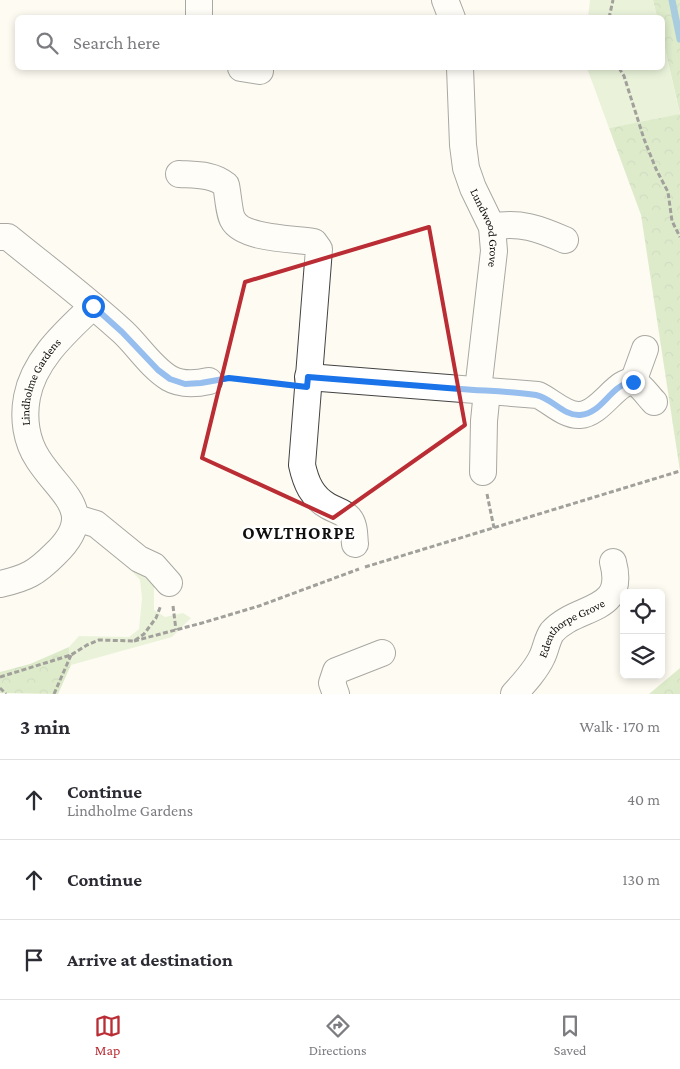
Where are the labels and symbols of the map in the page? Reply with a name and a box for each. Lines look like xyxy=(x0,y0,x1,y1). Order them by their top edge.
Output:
street label: Lundwood Grove xyxy=(467,186,501,268)
route start xyxy=(82,295,105,318)
street label: Lindholme Gardens xyxy=(18,335,64,426)
route end xyxy=(622,371,645,394)
district label: OWLTHORPE xyxy=(242,523,356,543)
street label: Edenthorpe Grove xyxy=(536,596,608,660)

